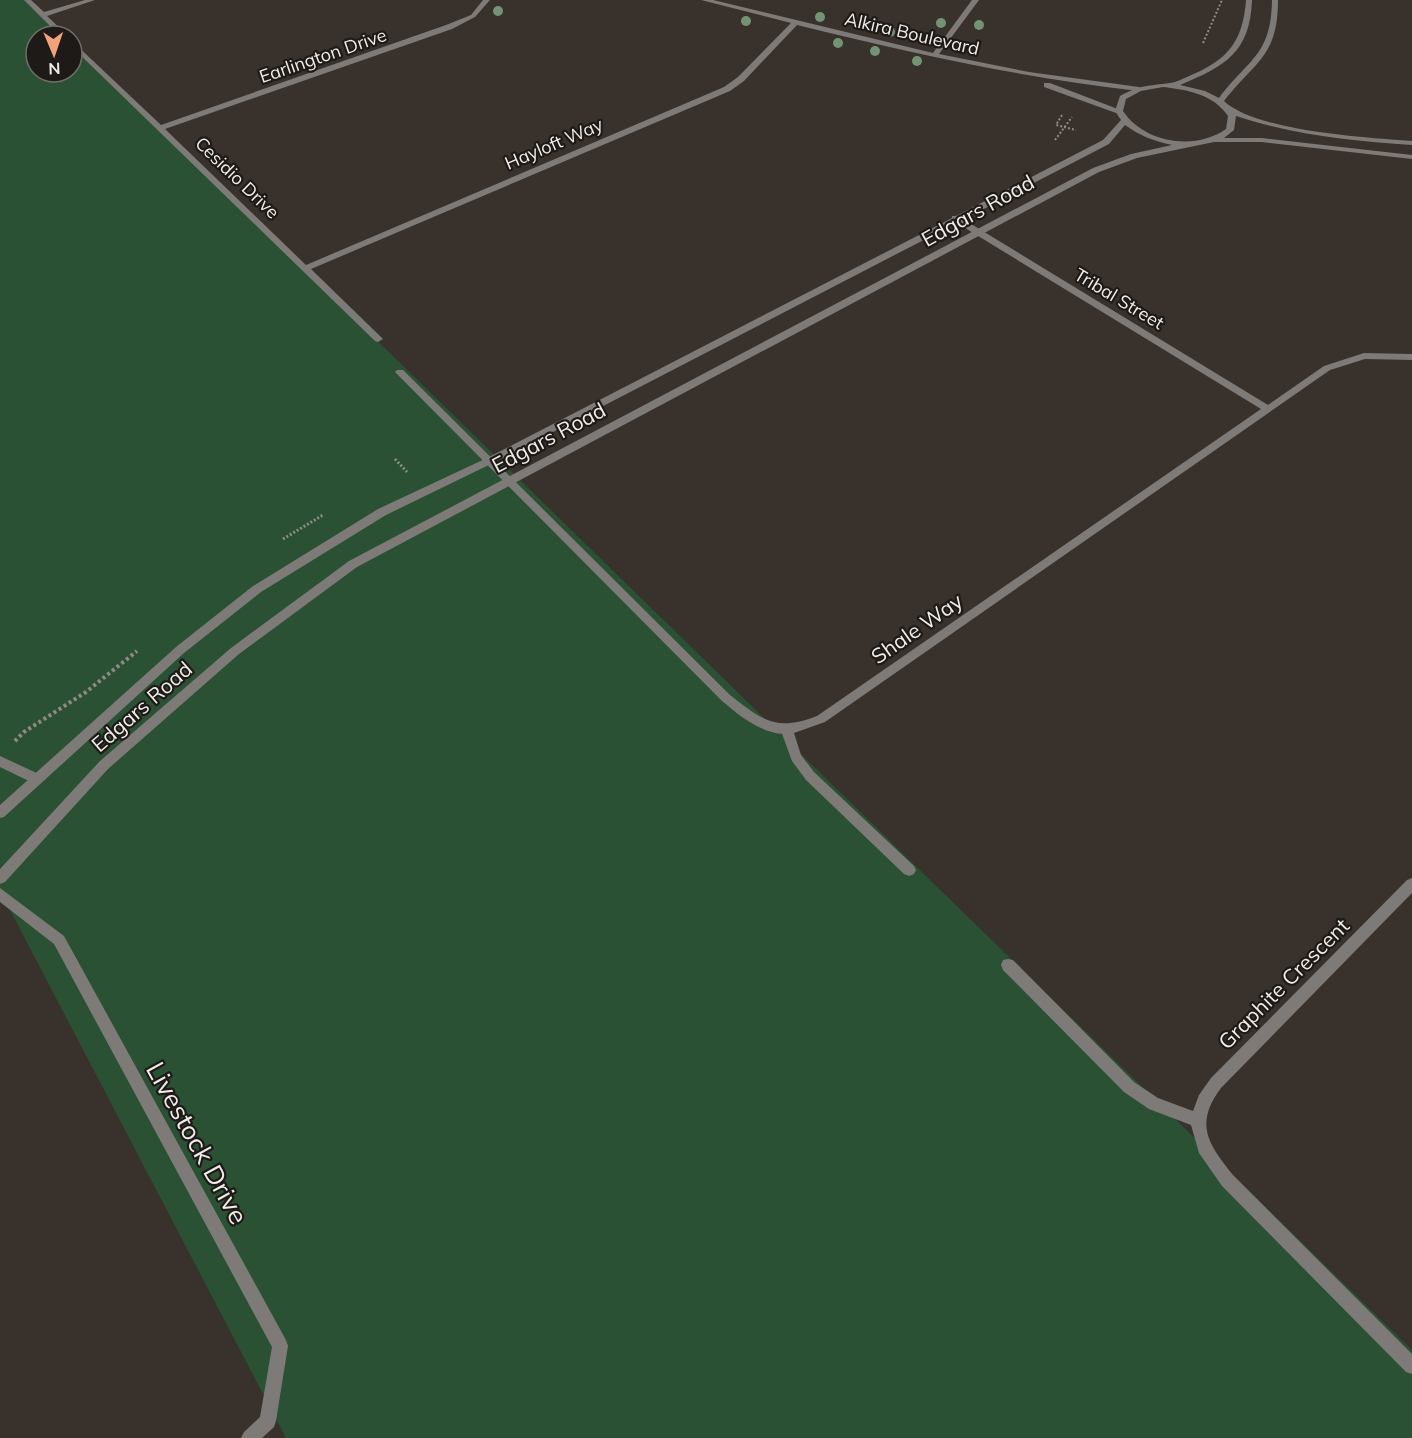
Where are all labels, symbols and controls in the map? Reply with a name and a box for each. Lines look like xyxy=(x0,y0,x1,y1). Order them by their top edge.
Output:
street label: Alkira Boulevard xyxy=(843,7,982,60)
street label: Earlington Drive xyxy=(256,23,389,88)
north arrow xyxy=(24,24,84,84)
text: N xyxy=(48,59,61,79)
street label: Hayloft Way xyxy=(501,112,607,175)
street label: Cesidio Drive xyxy=(190,132,284,224)
street label: Edgars Road xyxy=(917,168,1038,252)
street label: Tribal Street xyxy=(1070,263,1168,334)
street label: Edgars Road xyxy=(487,396,610,478)
street label: Shale Way xyxy=(866,587,967,669)
street label: Edgars Road xyxy=(86,655,197,757)
street label: Graphite Crescent xyxy=(1212,912,1354,1054)
street label: Livestock Drive xyxy=(139,1056,256,1230)

